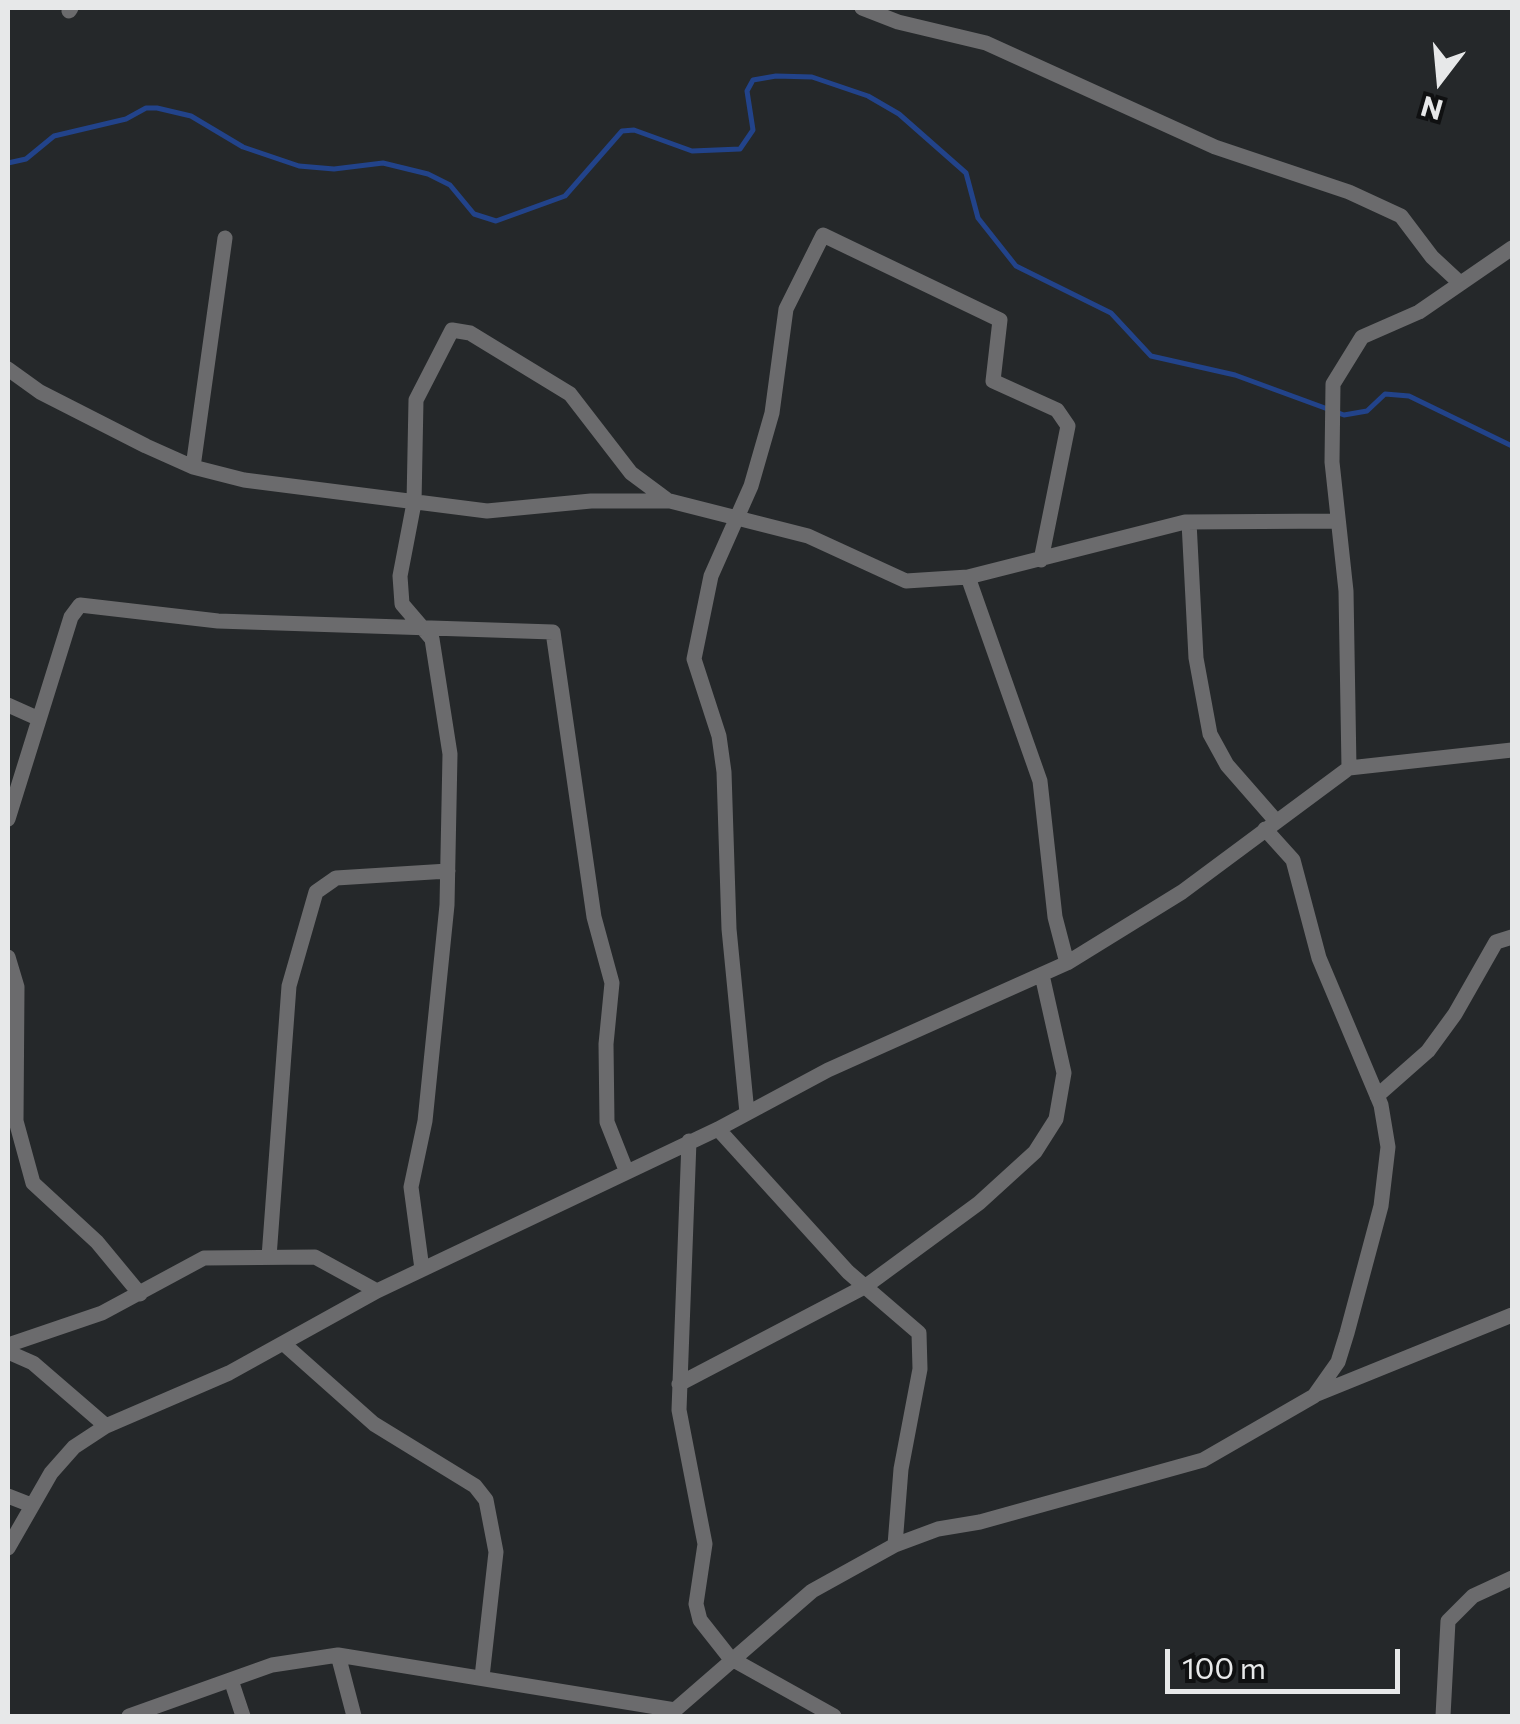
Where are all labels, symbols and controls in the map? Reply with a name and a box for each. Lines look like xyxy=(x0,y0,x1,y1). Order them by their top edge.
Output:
north arrow xyxy=(1390,30,1490,130)
text: N xyxy=(1417,90,1447,128)
scale bar xyxy=(1170,1629,1405,1691)
text: 100 m xyxy=(1182,1648,1266,1685)

